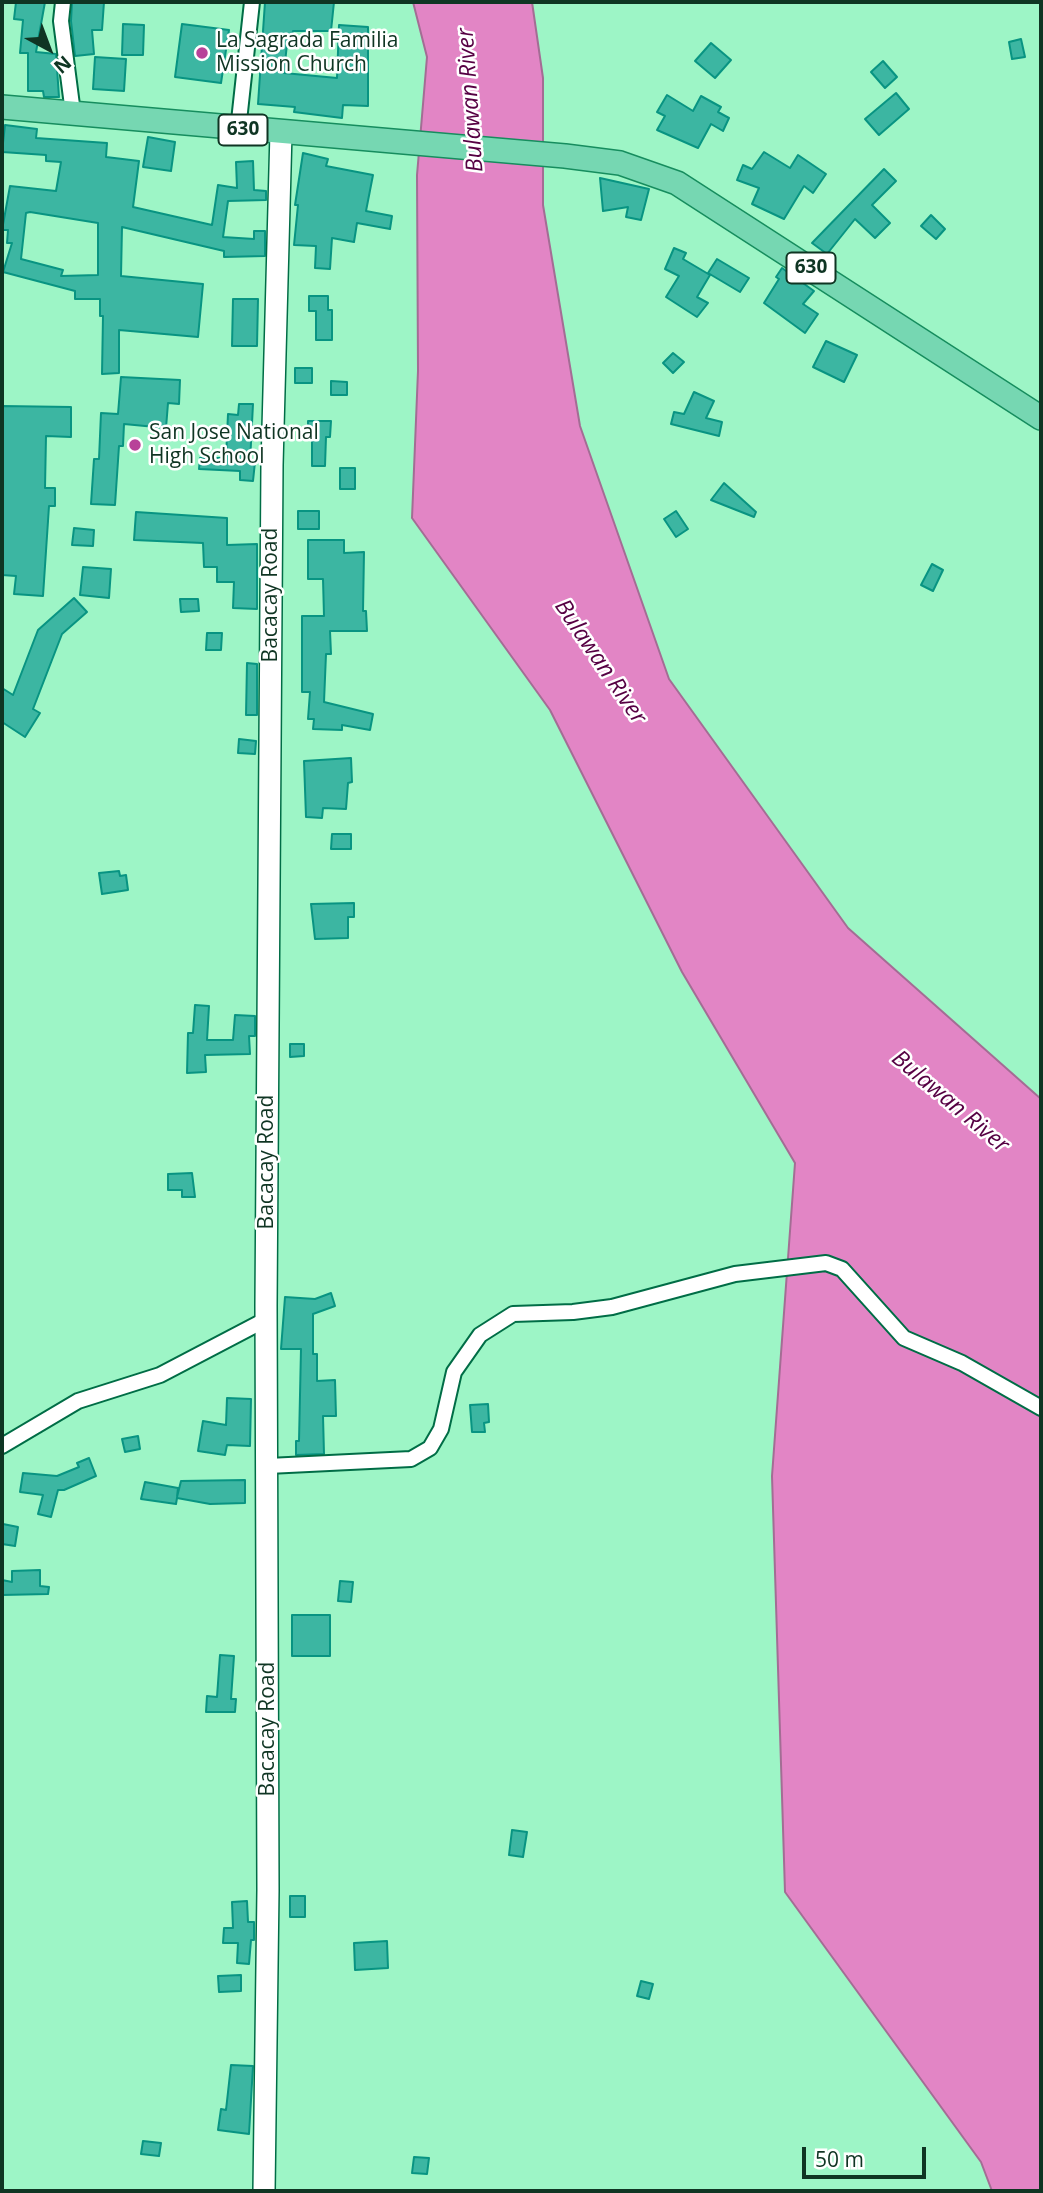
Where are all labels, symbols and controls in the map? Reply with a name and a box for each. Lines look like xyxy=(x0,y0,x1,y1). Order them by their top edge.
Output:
north arrow xyxy=(14,14,84,84)
water label: Bulawan River xyxy=(452,27,490,173)
place label: La Sagrada Familia Mission Church xyxy=(216,28,398,78)
marker: La Sagrada Familia Mission Church xyxy=(194,45,210,61)
text: N xyxy=(48,50,77,80)
road number: 630 xyxy=(218,114,268,146)
road number: 630 xyxy=(786,252,836,284)
place label: San Jose National High School xyxy=(149,420,319,470)
marker: San Jose National High School xyxy=(127,437,143,453)
street label: Bacacay Road xyxy=(258,528,284,662)
water label: Bulawan River xyxy=(548,594,652,730)
water label: Bulawan River xyxy=(886,1045,1014,1159)
street label: Bacacay Road xyxy=(254,1095,280,1229)
street label: Bacacay Road xyxy=(255,1662,281,1796)
scale bar xyxy=(805,2134,929,2178)
text: 50 m xyxy=(815,2145,864,2173)

